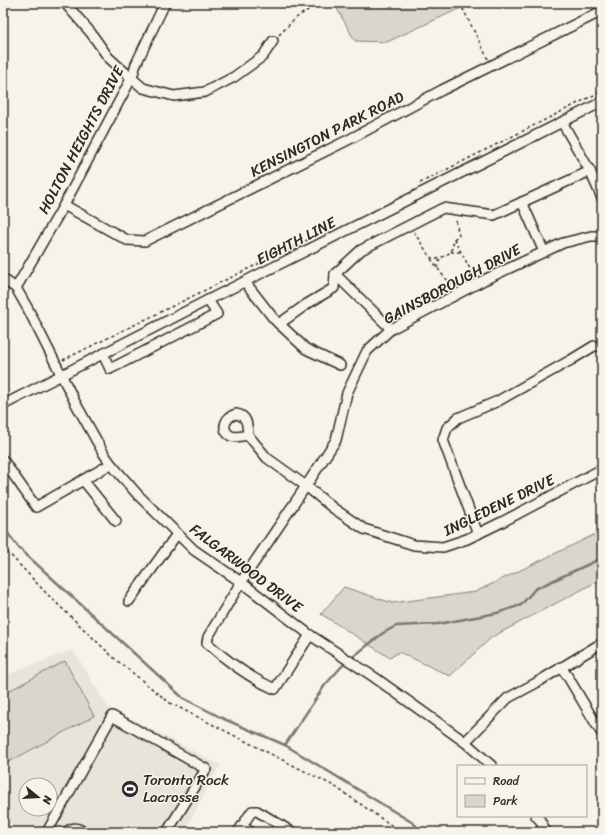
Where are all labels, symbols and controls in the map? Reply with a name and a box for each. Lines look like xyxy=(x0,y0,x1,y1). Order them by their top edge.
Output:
street label: HOLTON HEIGHTS DRIVE xyxy=(31,60,132,219)
street label: KENSINGTON PARK ROAD xyxy=(245,84,409,184)
street label: EIGHTH LINE xyxy=(252,209,342,272)
street label: GAINSBOROUGH DRIVE xyxy=(378,236,527,331)
street label: INGLEDENE DRIVE xyxy=(438,466,561,544)
street label: FALGARWOOD DRIVE xyxy=(184,517,309,620)
legend xyxy=(457,765,587,817)
place label: Toronto Rock Lacrosse xyxy=(143,767,229,810)
text: Road xyxy=(493,770,520,792)
north arrow xyxy=(18,777,58,817)
sports icon: Toronto Rock Lacrosse xyxy=(120,779,140,799)
text: Park xyxy=(493,790,518,812)
text: N xyxy=(37,792,58,807)

